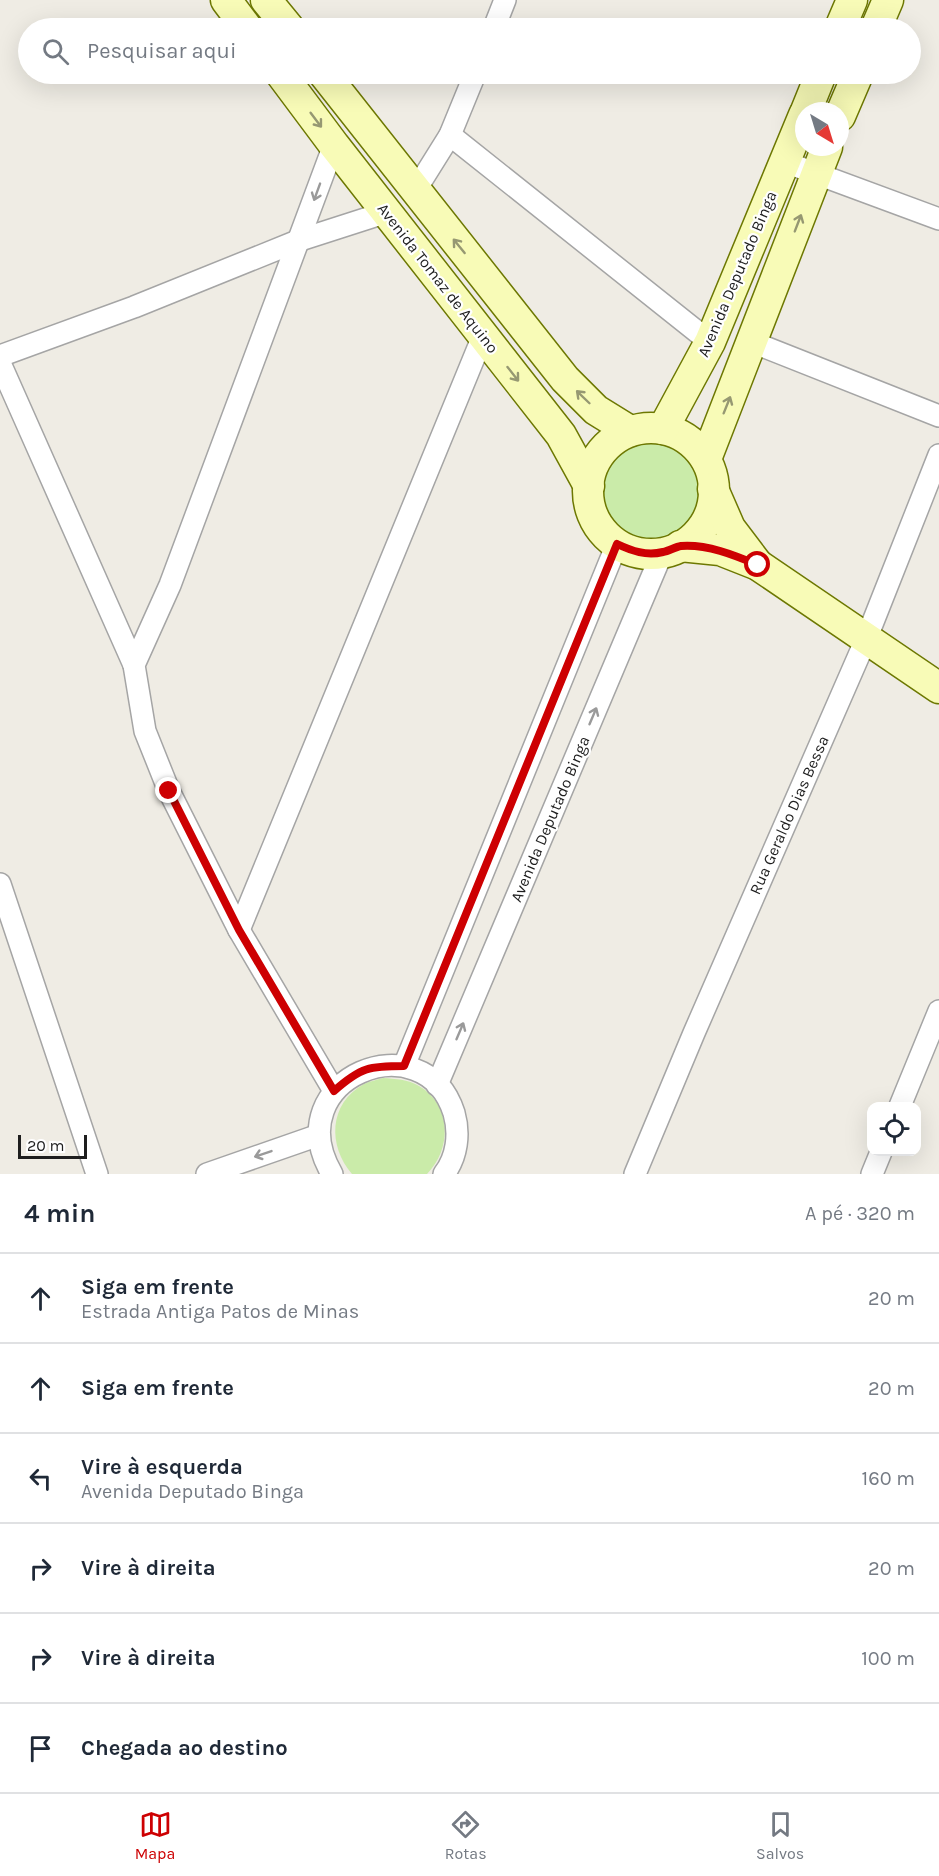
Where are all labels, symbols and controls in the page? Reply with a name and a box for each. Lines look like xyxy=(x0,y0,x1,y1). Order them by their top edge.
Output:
search box xyxy=(18,18,921,84)
icon: search xyxy=(39,35,72,68)
text: Pesquisar aqui xyxy=(87,38,236,64)
north arrow xyxy=(795,102,849,156)
one-way arrow xyxy=(309,112,322,128)
one-way arrow xyxy=(310,182,321,201)
street label: Avenida Deputado Binga xyxy=(693,188,781,360)
street label: Avenida Tomaz de Aquino xyxy=(374,199,502,357)
one-way arrow xyxy=(793,214,804,233)
one-way arrow xyxy=(453,239,466,255)
one-way arrow xyxy=(506,365,519,381)
one-way arrow xyxy=(576,389,591,404)
one-way arrow xyxy=(722,396,733,414)
route start xyxy=(744,551,770,577)
one-way arrow xyxy=(588,707,599,726)
street label: Avenida Deputado Binga xyxy=(506,733,594,905)
street label: Rua Geraldo Dias Bessa xyxy=(745,733,833,897)
route end xyxy=(155,777,181,803)
one-way arrow xyxy=(455,1022,466,1041)
map controls xyxy=(867,1102,921,1156)
button: locate xyxy=(867,1102,921,1156)
scale bar xyxy=(18,1132,87,1160)
text: 20 m xyxy=(27,1136,65,1155)
one-way arrow xyxy=(254,1150,273,1161)
text: 4 min xyxy=(24,1198,95,1229)
text: A pé · 320 m xyxy=(805,1202,915,1225)
text: Siga em frente xyxy=(81,1274,234,1300)
icon: ahead xyxy=(24,1282,57,1315)
text: 20 m xyxy=(868,1287,915,1310)
text: Estrada Antiga Patos de Minas xyxy=(81,1300,359,1323)
icon: ahead xyxy=(24,1372,57,1405)
text: Siga em frente xyxy=(81,1375,234,1401)
text: 20 m xyxy=(868,1377,915,1400)
text: Vire à esquerda xyxy=(81,1454,243,1480)
icon: left xyxy=(24,1462,57,1495)
text: 160 m xyxy=(862,1467,915,1490)
text: Avenida Deputado Binga xyxy=(81,1480,304,1503)
icon: right xyxy=(24,1552,57,1585)
text: Vire à direita xyxy=(81,1555,216,1581)
text: 20 m xyxy=(868,1557,915,1580)
icon: right xyxy=(24,1642,57,1675)
text: Vire à direita xyxy=(81,1645,216,1671)
text: 100 m xyxy=(861,1647,915,1670)
icon: arrive xyxy=(24,1732,57,1765)
text: Chegada ao destino xyxy=(81,1735,288,1761)
tab: Mapa xyxy=(135,1808,175,1863)
tab: Rotas xyxy=(445,1808,487,1863)
tab: Salvos xyxy=(756,1808,804,1863)

